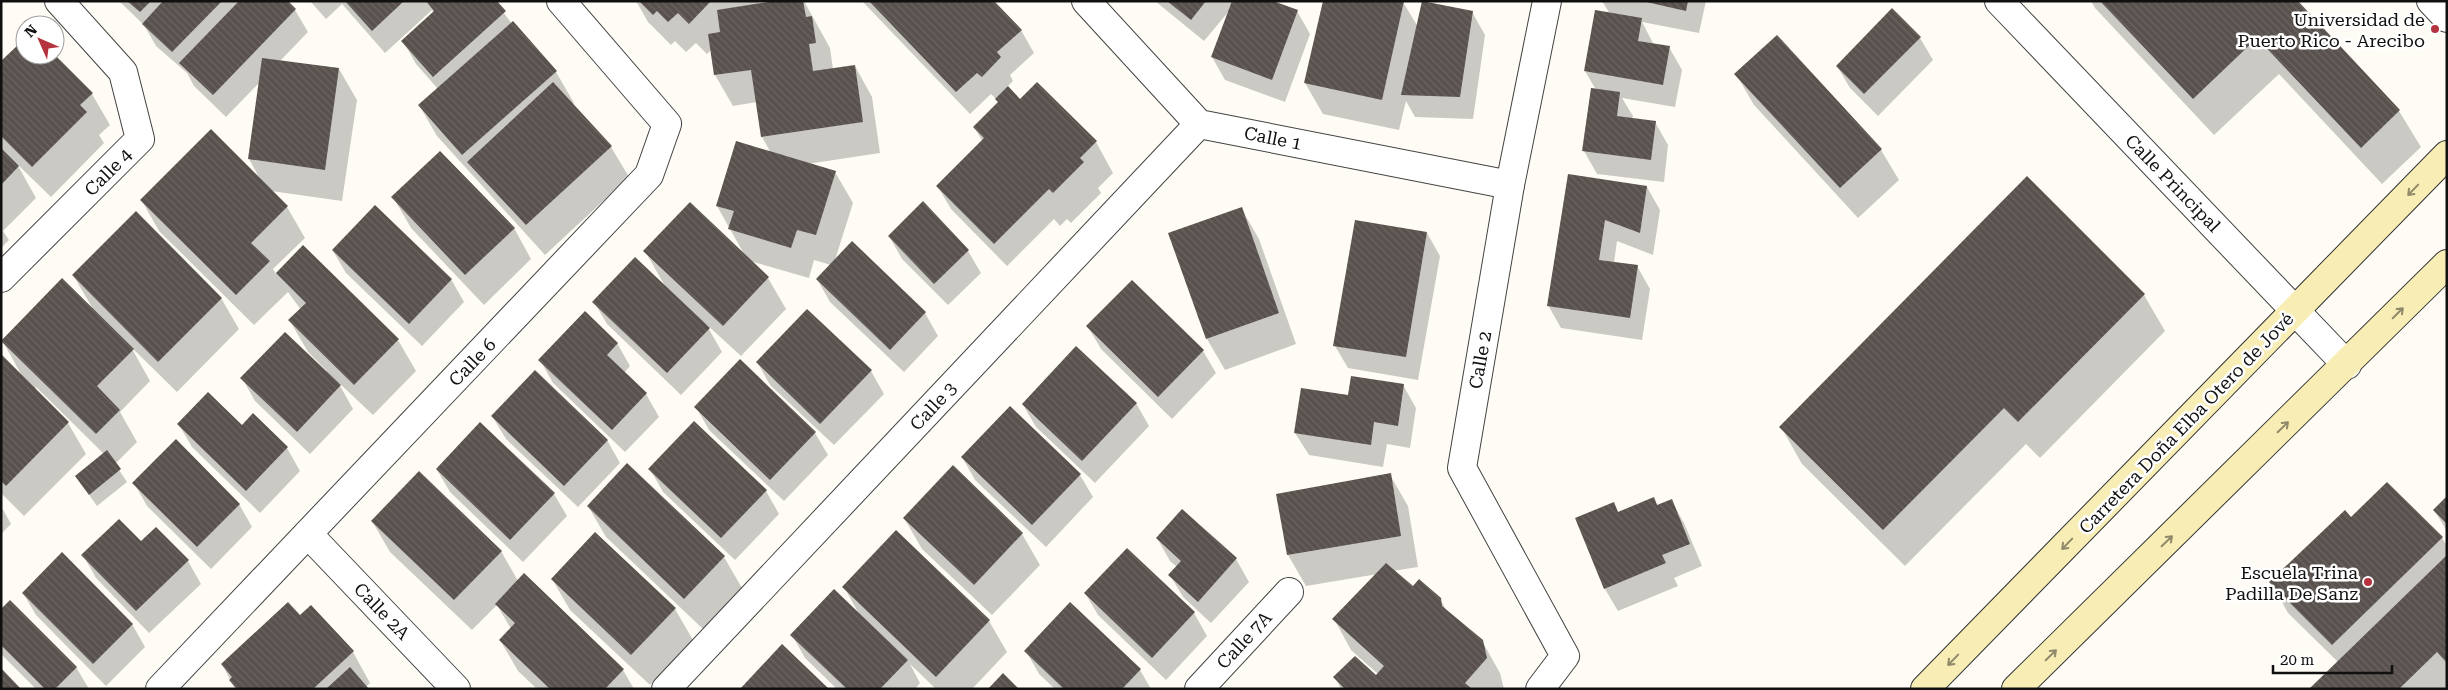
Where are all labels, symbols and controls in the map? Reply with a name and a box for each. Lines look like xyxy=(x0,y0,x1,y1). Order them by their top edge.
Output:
place label: Universidad de Puerto Rico - Arecibo xyxy=(2238,9,2425,51)
north arrow xyxy=(15,15,65,65)
text: N xyxy=(21,21,40,40)
marker: Universidad de Puerto Rico - Arecibo xyxy=(2429,23,2441,35)
street label: Calle 1 xyxy=(1242,122,1304,154)
street label: Calle Principal xyxy=(2121,130,2225,236)
street label: Calle 4 xyxy=(80,144,136,200)
one-way arrow xyxy=(2407,184,2419,197)
one-way arrow xyxy=(2392,307,2404,319)
street label: Carretera Doña Elba Otero de Jové xyxy=(2075,308,2297,538)
street label: Calle 2 xyxy=(1465,329,1495,391)
street label: Calle 6 xyxy=(444,334,500,390)
street label: Calle 3 xyxy=(905,378,961,434)
one-way arrow xyxy=(2277,421,2289,433)
one-way arrow xyxy=(2161,535,2173,547)
one-way arrow xyxy=(2060,538,2073,550)
place label: Escuela Trina Padilla De Sanz xyxy=(2225,562,2359,604)
marker: Escuela Trina Padilla De Sanz xyxy=(2362,576,2374,588)
street label: Calle 2A xyxy=(350,578,414,644)
street label: Calle 7A xyxy=(1212,607,1276,673)
scale bar xyxy=(2273,642,2392,674)
one-way arrow xyxy=(2045,648,2057,661)
text: 20 m xyxy=(2280,651,2315,669)
one-way arrow xyxy=(1947,654,1959,666)

